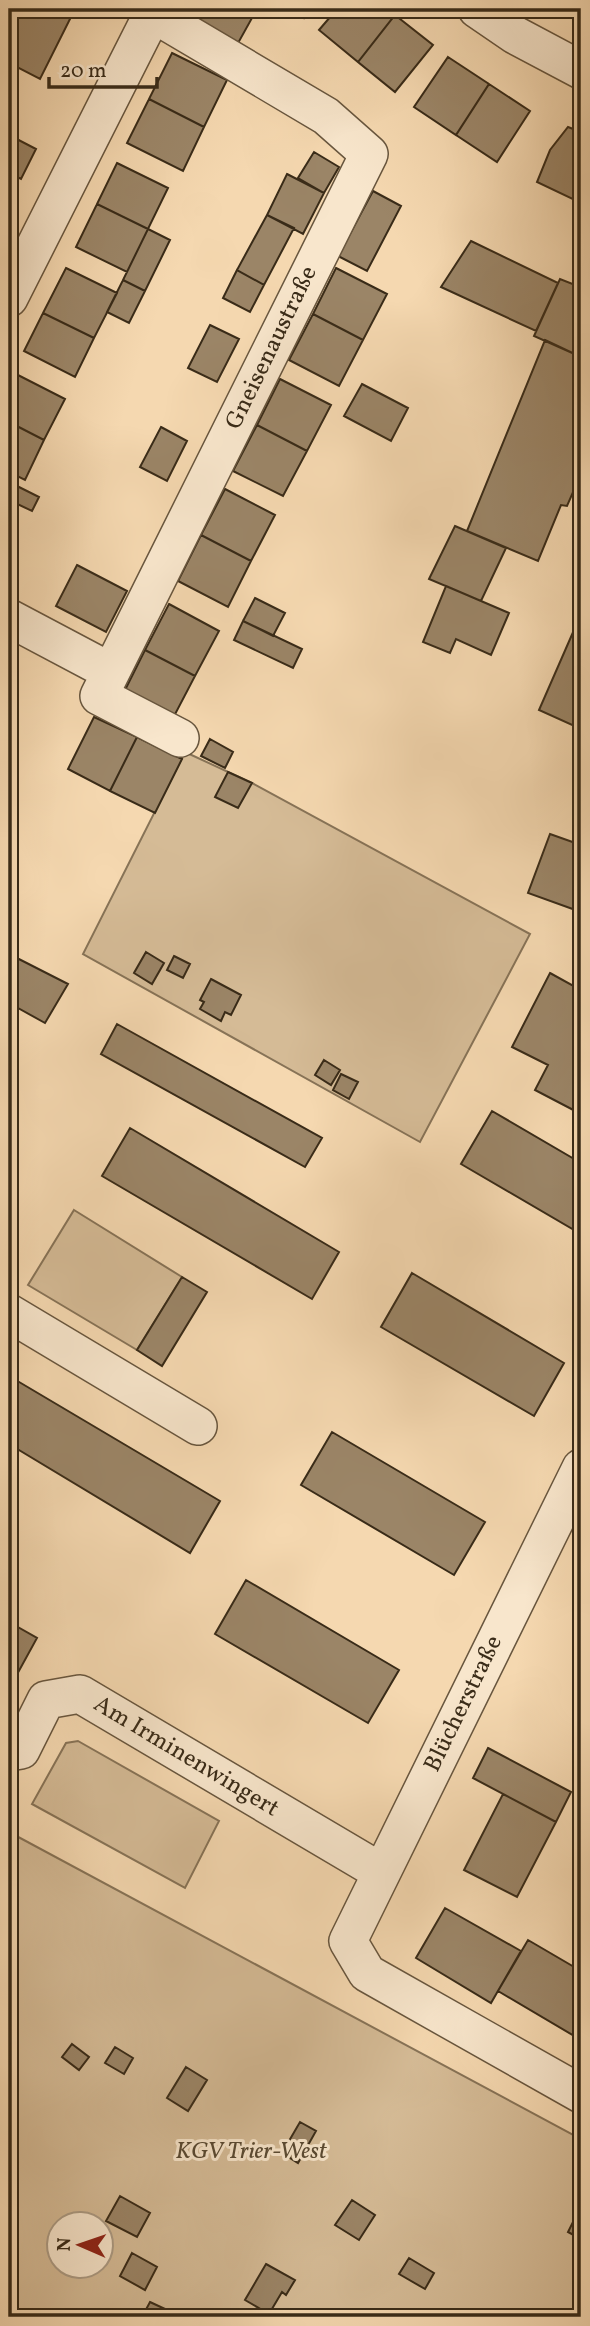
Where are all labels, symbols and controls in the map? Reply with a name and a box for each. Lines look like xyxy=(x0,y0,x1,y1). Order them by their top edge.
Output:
scale bar xyxy=(49,46,158,90)
text: 20 m xyxy=(60,57,106,86)
street label: Gneisenaustraße xyxy=(218,260,326,436)
street label: Blücherstraße xyxy=(416,1630,512,1778)
street label: Am Irminenwingert xyxy=(87,1688,285,1826)
park label: KGV Trier-West xyxy=(176,2135,328,2169)
north arrow xyxy=(46,2210,116,2280)
text: N xyxy=(52,2237,78,2252)

